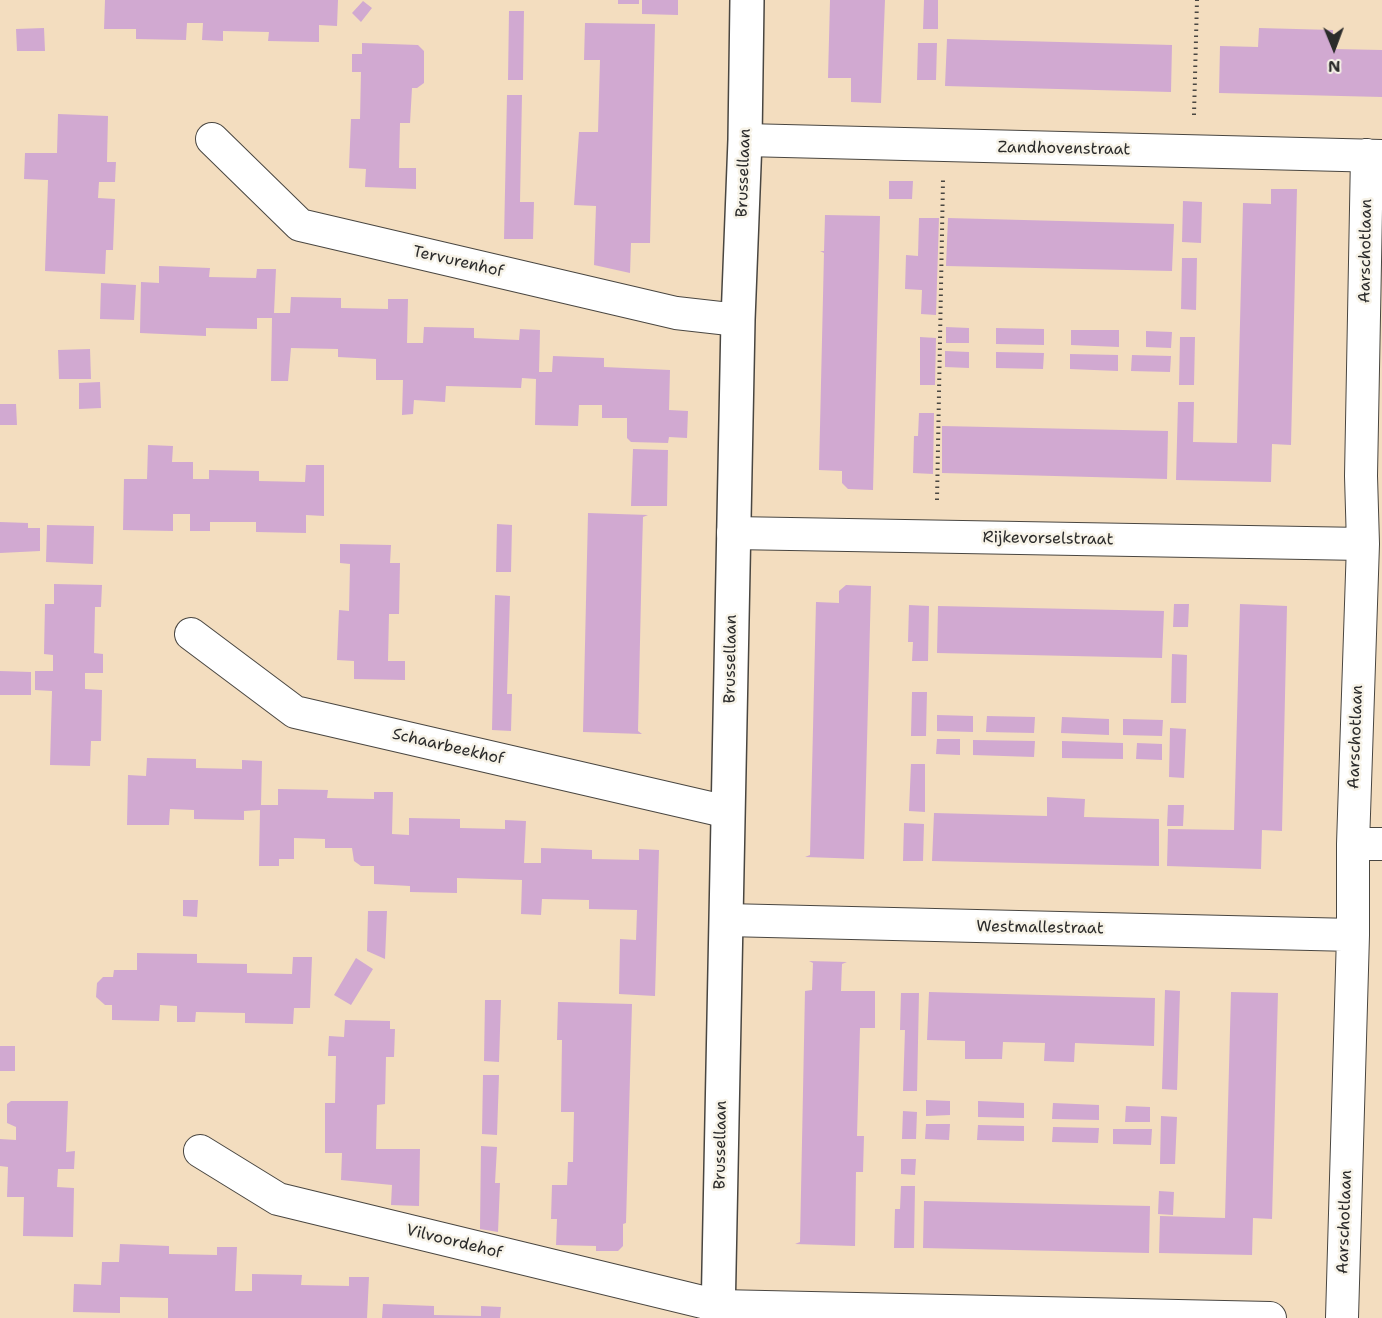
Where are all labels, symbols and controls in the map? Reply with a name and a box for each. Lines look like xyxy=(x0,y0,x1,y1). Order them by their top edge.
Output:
north arrow xyxy=(1304,18,1364,78)
text: N xyxy=(1328,56,1341,77)
street label: Brussellaan xyxy=(733,128,755,218)
street label: Zandhovenstraat xyxy=(997,138,1131,160)
street label: Aarschotlaan xyxy=(1355,199,1377,303)
street label: Tervurenhof xyxy=(411,242,505,282)
street label: Rijkevorselstraat xyxy=(982,528,1114,550)
street label: Brussellaan xyxy=(721,614,741,704)
street label: Aarschotlaan xyxy=(1345,685,1367,789)
street label: Schaarbeekhof xyxy=(390,725,506,769)
street label: Westmallestraat xyxy=(976,917,1104,939)
street label: Brussellaan xyxy=(711,1100,731,1190)
street label: Aarschotlaan xyxy=(1334,1170,1356,1274)
street label: Vilvoordehof xyxy=(404,1221,504,1263)

